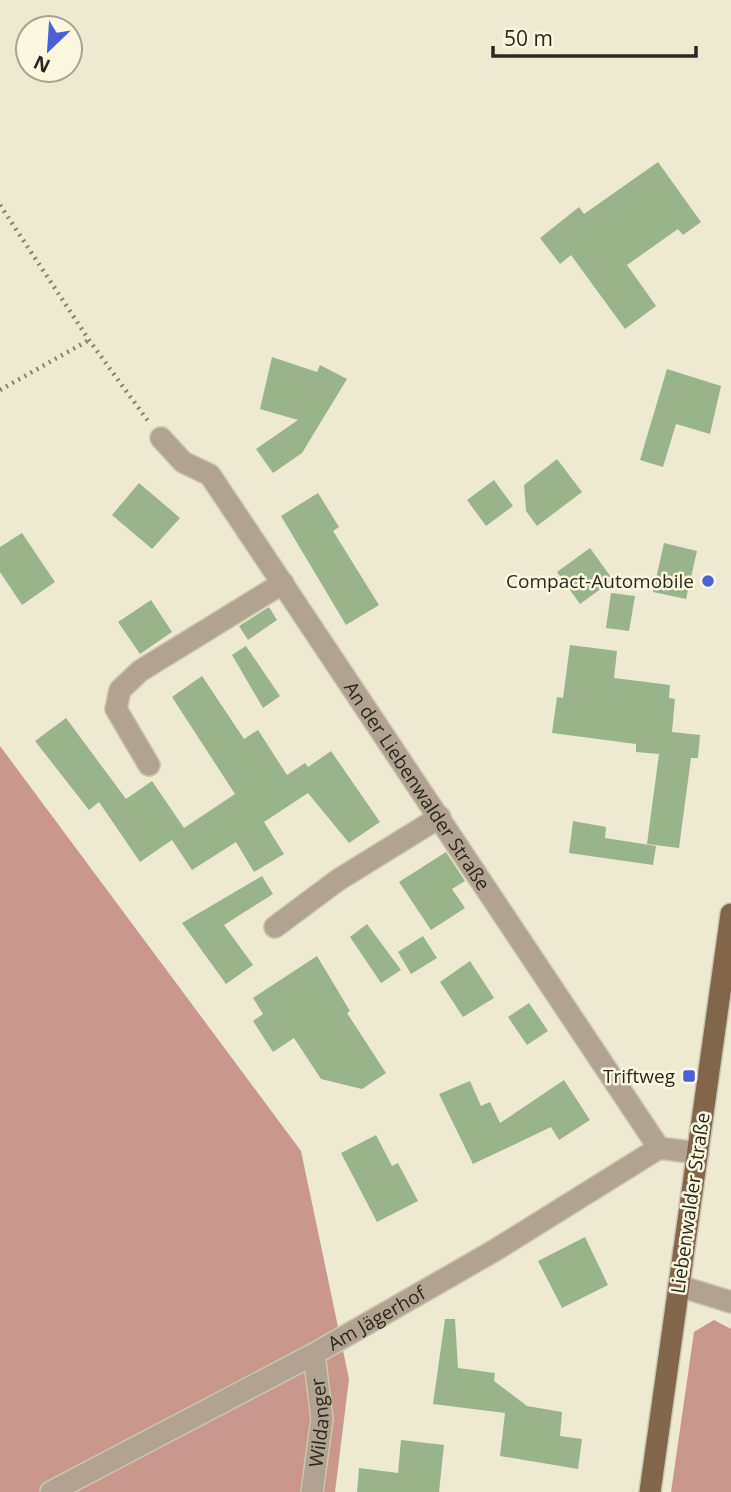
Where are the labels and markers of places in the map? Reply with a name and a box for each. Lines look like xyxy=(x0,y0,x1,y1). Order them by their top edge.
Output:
place label: Compact-Automobile xyxy=(506,568,694,594)
marker: Compact-Automobile xyxy=(700,573,716,589)
place label: Triftweg xyxy=(603,1063,675,1089)
marker: Triftweg xyxy=(681,1068,697,1084)

